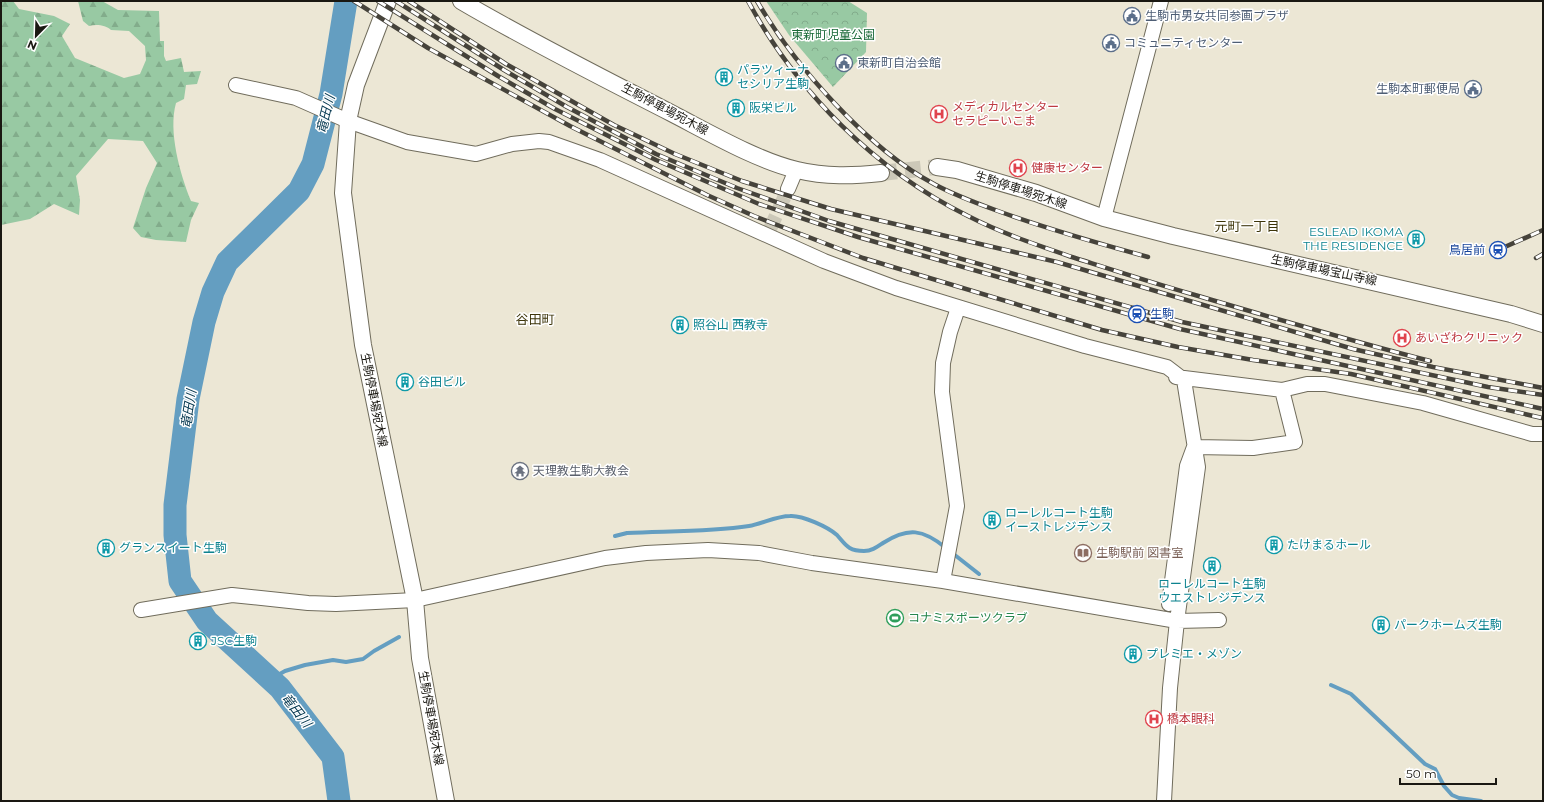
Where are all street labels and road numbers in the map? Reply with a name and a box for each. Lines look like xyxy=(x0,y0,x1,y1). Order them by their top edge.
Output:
street label: 生駒停車場宛木線 xyxy=(619,79,711,138)
street label: 生駒停車場宛木線 xyxy=(973,168,1069,211)
street label: 生駒停車場宝山寺線 xyxy=(1270,251,1378,288)
street label: 生駒停車場宛木線 xyxy=(358,351,391,448)
street label: 生駒停車場宛木線 xyxy=(416,669,447,766)

